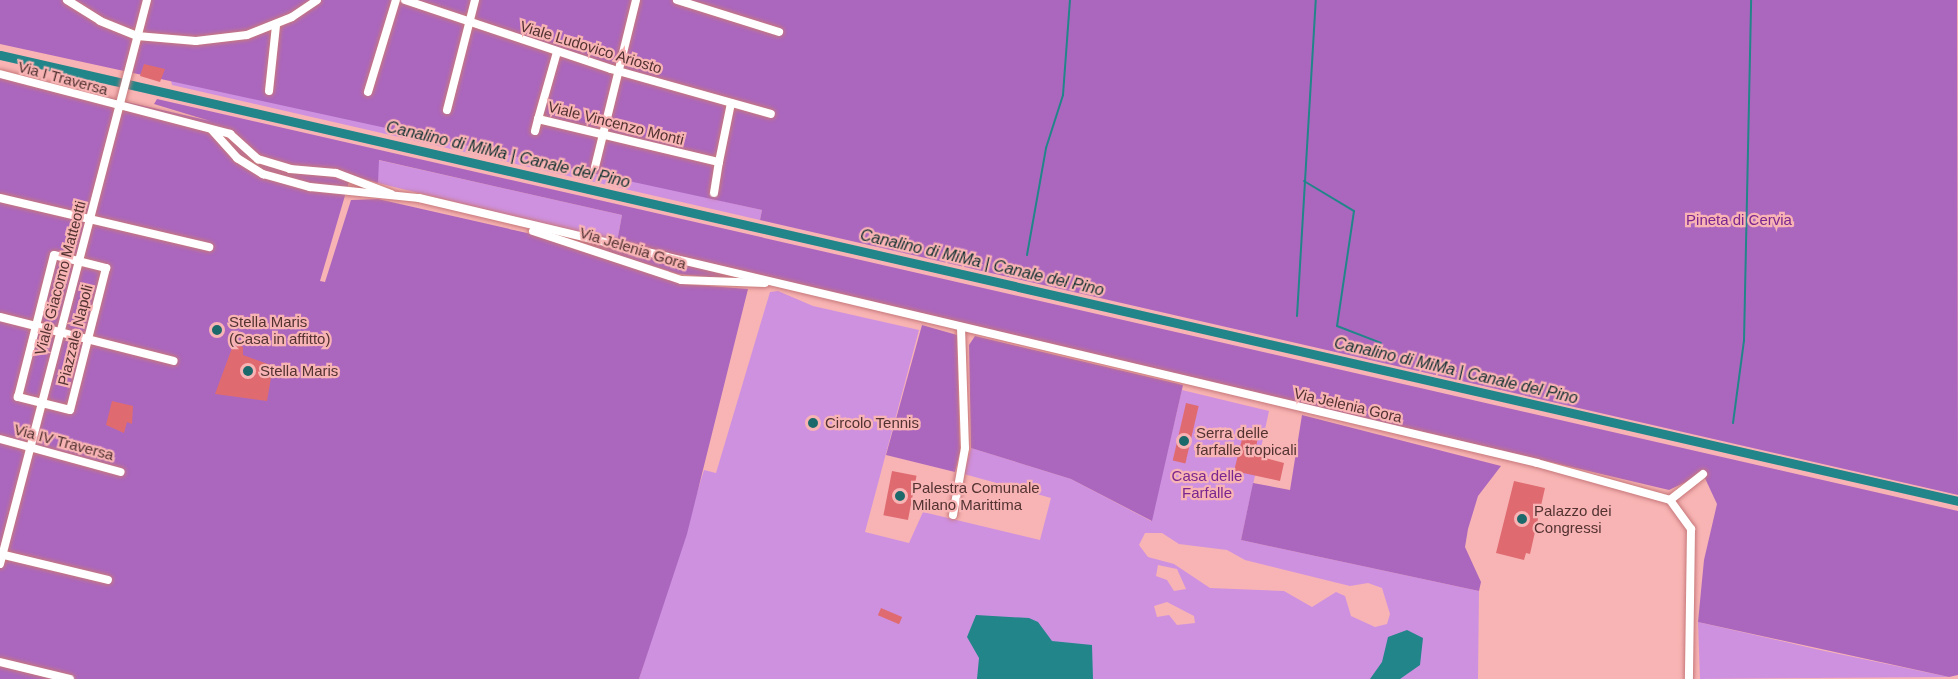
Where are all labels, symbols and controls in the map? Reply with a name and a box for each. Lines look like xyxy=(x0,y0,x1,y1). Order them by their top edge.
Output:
street label: Viale Ludovico Ariosto xyxy=(518,17,664,77)
street label: Via I Traversa xyxy=(16,57,110,99)
street label: Viale Vincenzo Monti xyxy=(546,97,686,149)
water label: Canalino di MiMa | Canale del Pino xyxy=(384,118,632,192)
street label: Viale Giacomo Matteotti xyxy=(31,199,89,357)
park label: Pineta di Cervia xyxy=(1686,211,1792,229)
street label: Via Jelenia Gora xyxy=(577,223,689,273)
water label: Canalino di MiMa | Canale del Pino xyxy=(858,226,1106,300)
street label: Piazzale Napoli xyxy=(54,283,96,387)
place label: Stella Maris (Casa in affitto) xyxy=(229,312,330,347)
marker: Stella Maris (Casa in affitto) xyxy=(210,323,224,337)
water label: Canalino di MiMa | Canale del Pino xyxy=(1332,334,1580,408)
place label: Stella Maris xyxy=(260,362,338,380)
marker: Stella Maris xyxy=(241,364,255,378)
street label: Via Jelenia Gora xyxy=(1292,384,1404,426)
place label: Circolo Tennis xyxy=(825,414,919,432)
marker: Circolo Tennis xyxy=(806,416,820,430)
street label: Via IV Traversa xyxy=(12,420,116,464)
place label: Serra delle farfalle tropicali xyxy=(1196,423,1297,458)
marker: Serra delle farfalle tropicali xyxy=(1177,434,1191,448)
park label: Casa delle Farfalle xyxy=(1172,466,1242,501)
place label: Palestra Comunale Milano Marittima xyxy=(912,478,1040,513)
marker: Palestra Comunale Milano Marittima xyxy=(893,489,907,503)
place label: Palazzo dei Congressi xyxy=(1534,501,1612,536)
marker: Palazzo dei Congressi xyxy=(1515,512,1529,526)

